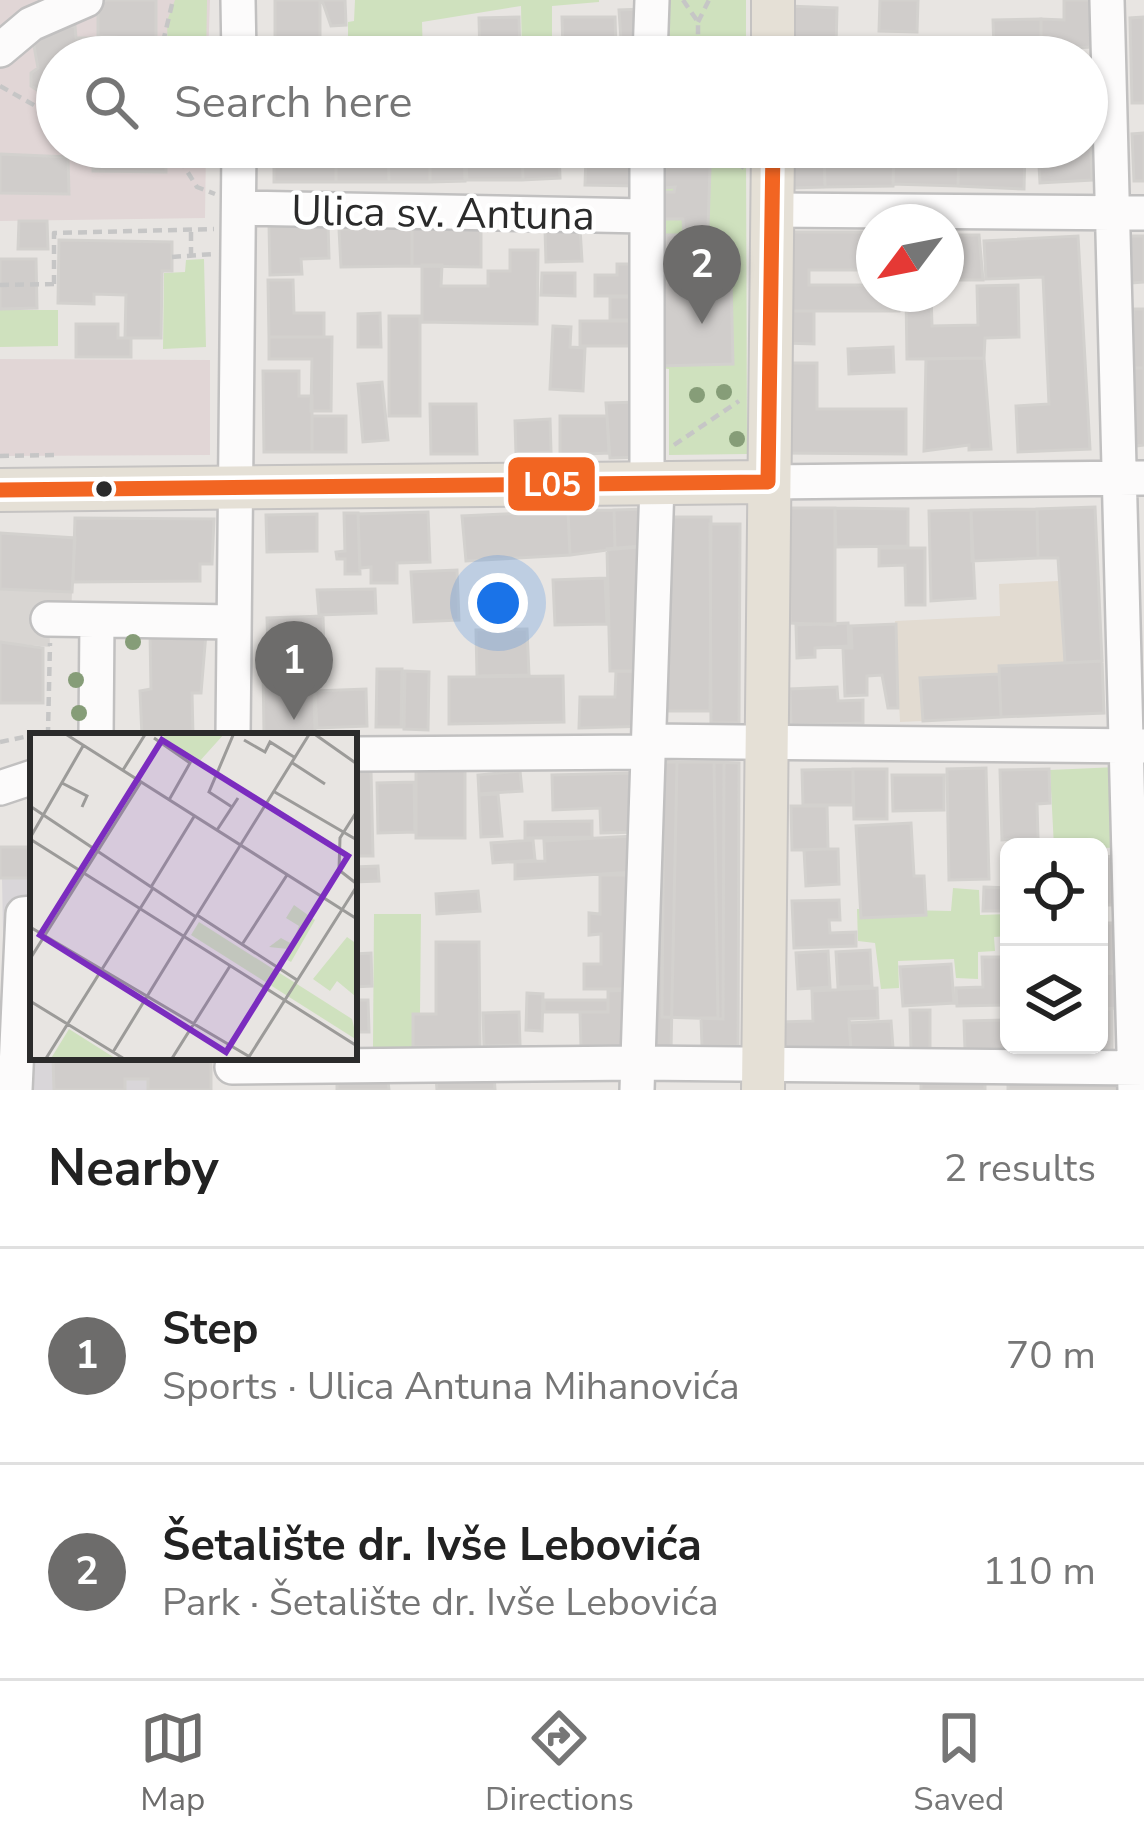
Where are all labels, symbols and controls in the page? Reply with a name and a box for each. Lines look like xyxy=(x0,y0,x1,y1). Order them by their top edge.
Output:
search box xyxy=(36,36,1108,168)
icon: search xyxy=(78,69,144,135)
text: Search here xyxy=(174,72,413,133)
street label: Ulica sv. Antuna xyxy=(291,182,595,245)
north arrow xyxy=(856,204,964,312)
pin: 2 xyxy=(663,225,741,324)
line badge: L05 xyxy=(506,455,597,513)
text: L05 xyxy=(523,463,581,508)
unlabelled marker xyxy=(93,478,115,500)
your location xyxy=(468,573,528,633)
pin: 1 xyxy=(255,621,333,720)
inset map xyxy=(30,733,357,1060)
map controls xyxy=(1000,838,1108,1054)
button: locate xyxy=(1000,838,1108,946)
button: layers xyxy=(1000,946,1108,1054)
text: Nearby xyxy=(48,1133,219,1203)
text: 2 results xyxy=(944,1142,1096,1195)
text: Step xyxy=(162,1299,259,1360)
text: 1 xyxy=(75,1329,99,1382)
text: 70 m xyxy=(1006,1329,1096,1382)
text: Sports · Ulica Antuna Mihanovića xyxy=(162,1360,740,1413)
text: Šetalište dr. Ivše Lebovića xyxy=(162,1515,702,1576)
text: 2 xyxy=(75,1545,99,1598)
text: 110 m xyxy=(982,1545,1096,1598)
text: Park · Šetalište dr. Ivše Lebovića xyxy=(162,1576,719,1629)
tab: Map xyxy=(140,1705,206,1822)
tab: Directions xyxy=(485,1705,634,1822)
tab: Saved xyxy=(913,1705,1004,1822)

